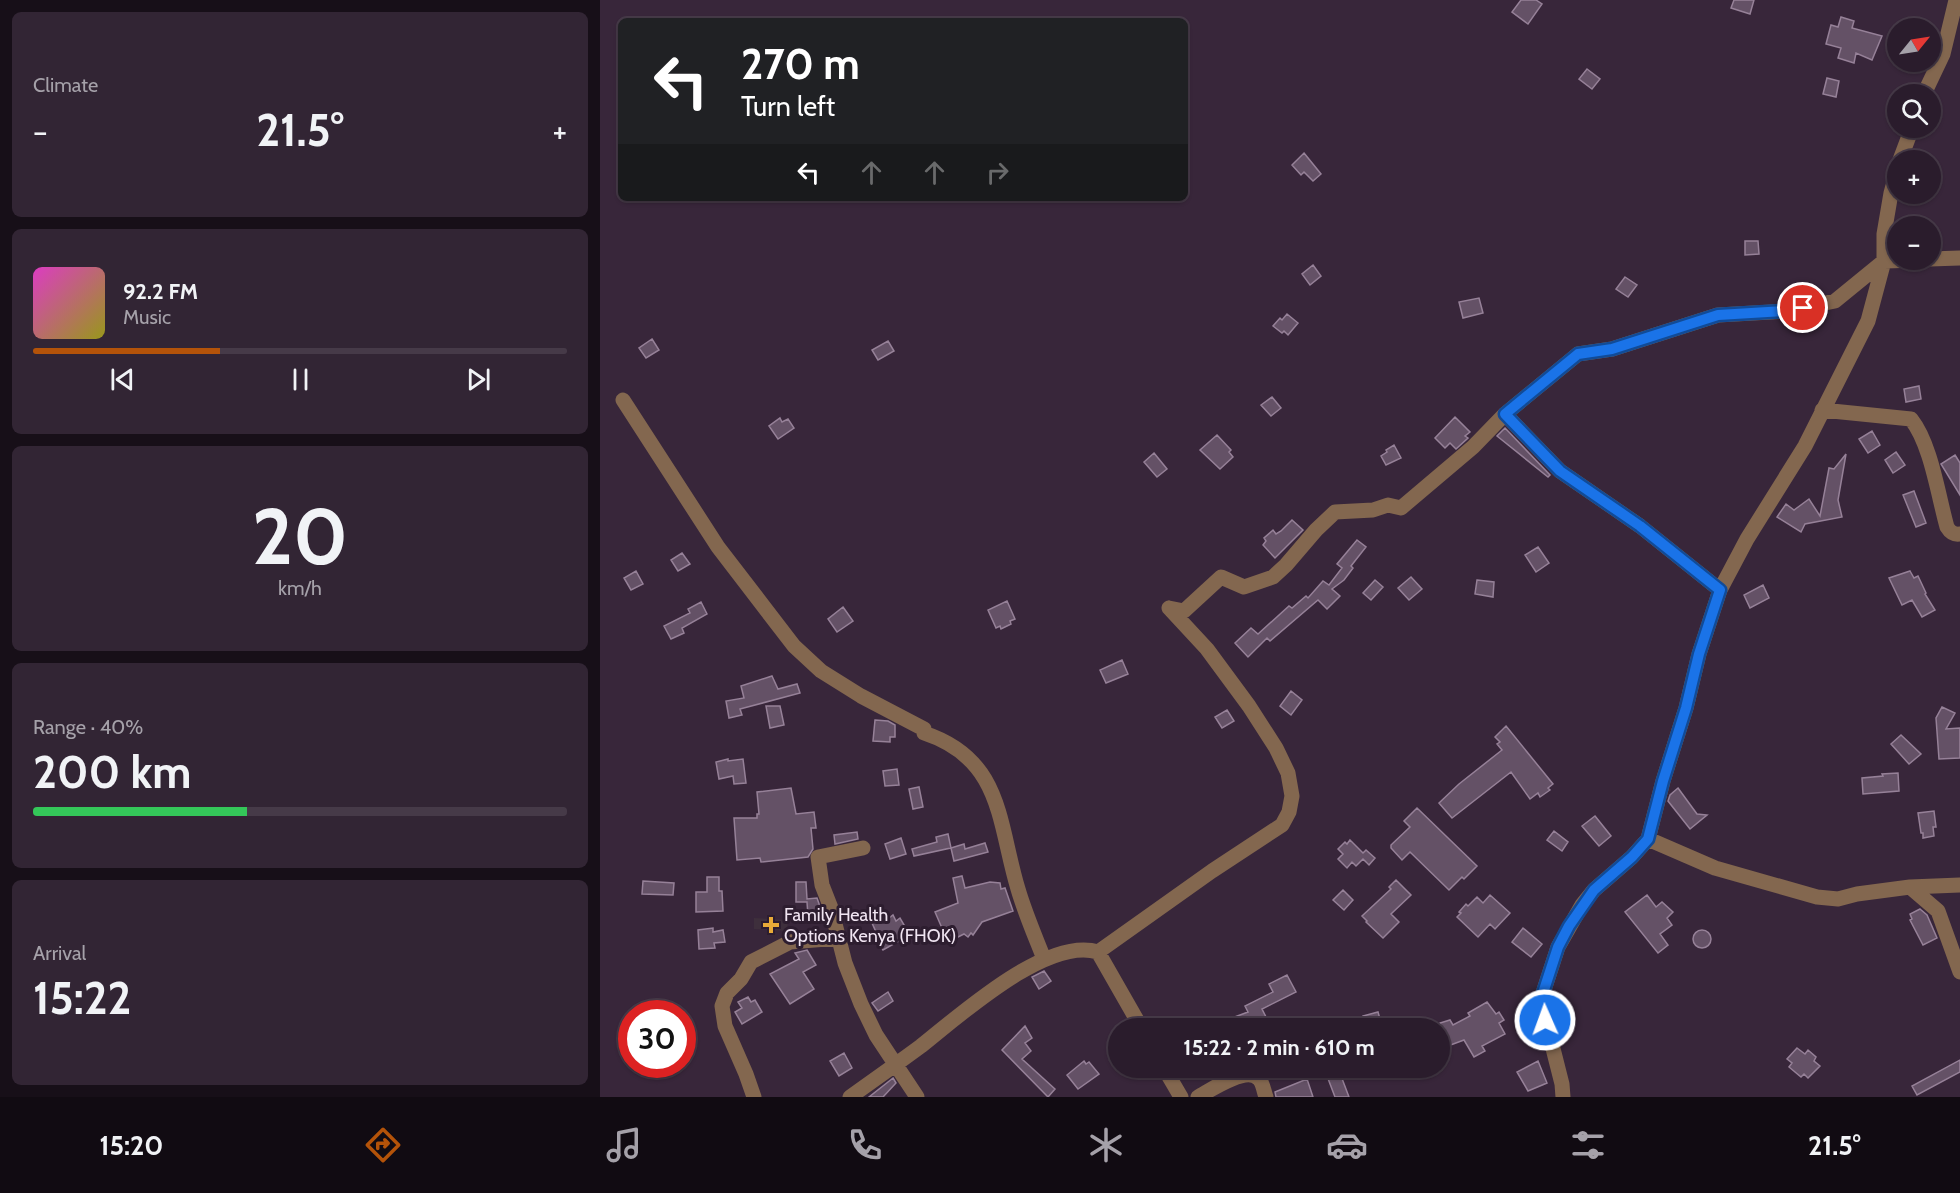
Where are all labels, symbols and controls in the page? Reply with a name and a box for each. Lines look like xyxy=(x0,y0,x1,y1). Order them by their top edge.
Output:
north arrow xyxy=(1887,18,1941,72)
map controls xyxy=(1887,18,1941,270)
text: 270 m xyxy=(741,38,860,90)
icon: left xyxy=(642,42,720,120)
text: Climate xyxy=(33,73,98,97)
button: search xyxy=(1887,84,1941,138)
text: Turn left xyxy=(741,90,835,123)
text: 21.5° xyxy=(256,103,344,157)
text: − xyxy=(33,111,48,151)
text: + xyxy=(552,111,567,151)
button: + xyxy=(1887,150,1941,204)
icon: left xyxy=(792,156,825,189)
icon: ahead xyxy=(855,156,888,189)
icon: ahead xyxy=(918,156,951,189)
icon: right xyxy=(981,156,1014,189)
button: − xyxy=(1887,216,1941,270)
text: 92.2 FM xyxy=(123,278,198,305)
pin xyxy=(1777,282,1828,333)
icon: arrive xyxy=(1786,291,1819,324)
text: Music xyxy=(123,305,171,329)
icon: previous xyxy=(106,363,139,396)
icon: pause xyxy=(284,363,317,396)
icon: next xyxy=(462,363,495,396)
text: 20 xyxy=(252,489,348,584)
text: km/h xyxy=(278,576,322,600)
text: Range · 40% xyxy=(33,715,143,739)
text: 200 km xyxy=(33,745,191,799)
place label: Family Health Options Kenya (FHOK) xyxy=(784,904,956,947)
marker: Family Health Options Kenya (FHOK) xyxy=(762,916,780,934)
text: Arrival xyxy=(33,941,86,965)
text: 15:22 xyxy=(33,971,131,1025)
position arrow xyxy=(1513,988,1577,1052)
speed limit sign: 30 xyxy=(618,1000,696,1078)
text: 15:22 · 2 min · 610 m xyxy=(1183,1034,1375,1061)
icon: directions xyxy=(362,1124,404,1166)
icon: music xyxy=(603,1124,645,1166)
icon: phone xyxy=(844,1124,886,1166)
icon: climate xyxy=(1085,1124,1127,1166)
icon: car xyxy=(1326,1124,1368,1166)
icon: filters xyxy=(1567,1124,1609,1166)
text: 15:20 xyxy=(99,1129,163,1162)
text: 21.5° xyxy=(1808,1129,1861,1162)

